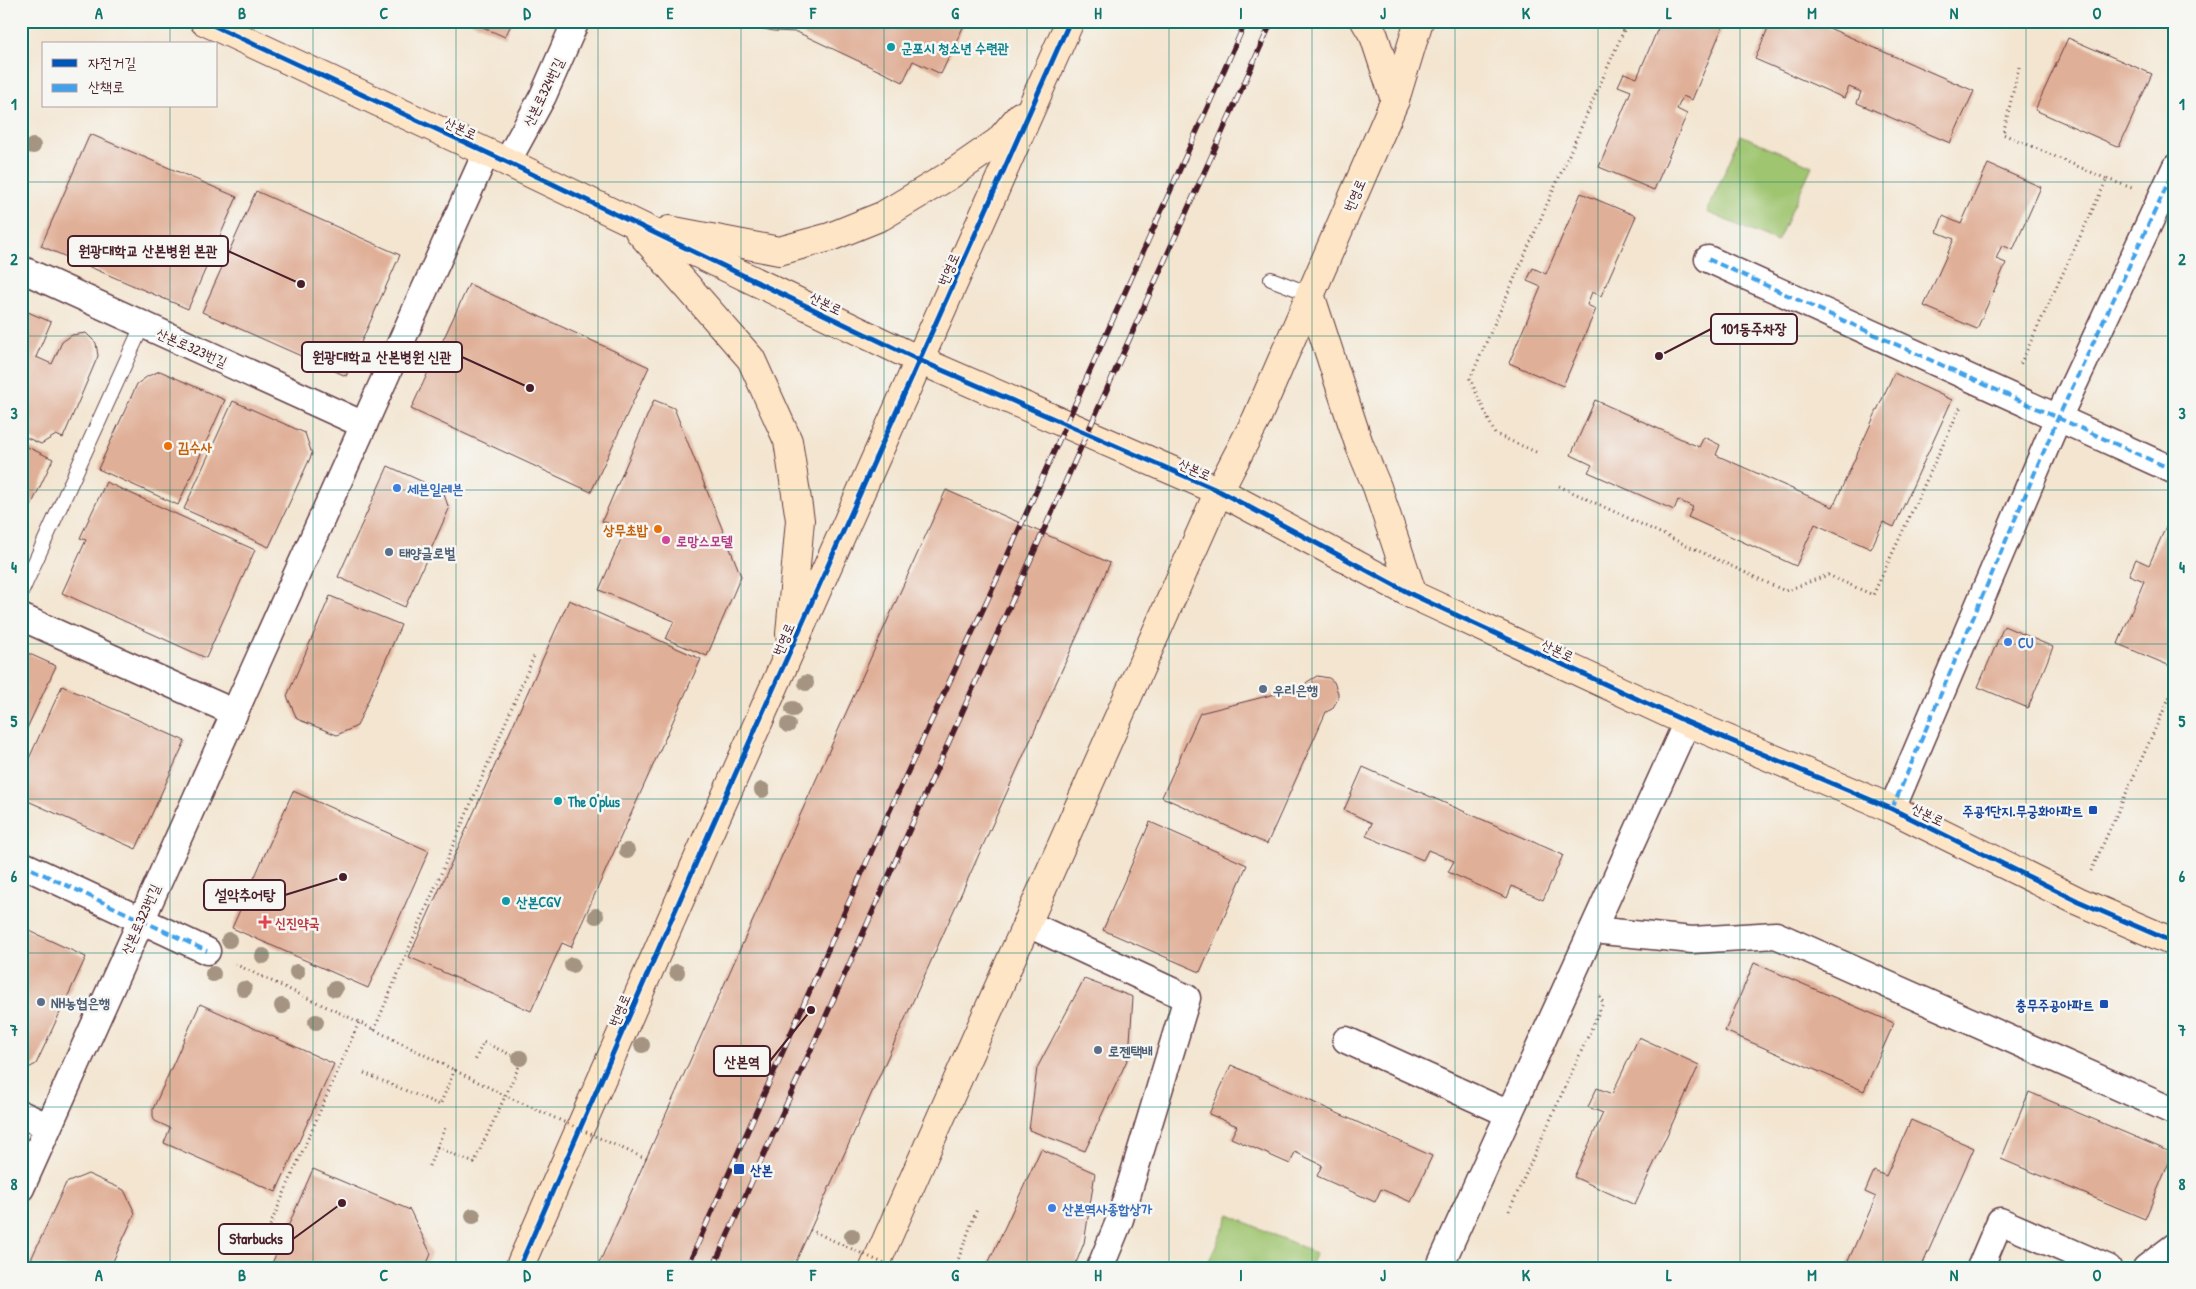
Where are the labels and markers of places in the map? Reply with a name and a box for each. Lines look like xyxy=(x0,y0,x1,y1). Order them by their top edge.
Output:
place label: 군포시 청소년 수련관 xyxy=(901,38,1010,57)
marker: 군포시 청소년 수련관 xyxy=(885,41,897,53)
callout: 원광대학교 산본병원 본관 xyxy=(68,236,228,266)
callout: 101동주차장 xyxy=(1711,314,1797,344)
callout: 원광대학교 산본병원 신관 xyxy=(302,342,462,372)
place label: 김수사 xyxy=(178,437,213,456)
marker: 김수사 xyxy=(162,440,174,452)
place label: 세븐일레븐 xyxy=(407,479,464,498)
marker: 세븐일레븐 xyxy=(391,482,403,494)
place label: 상무초밥 xyxy=(603,520,649,539)
marker: 상무초밥 xyxy=(652,523,664,535)
place label: 로망스모텔 xyxy=(676,531,733,550)
marker: 로망스모텔 xyxy=(660,534,672,546)
place label: 태양글로벌 xyxy=(399,543,456,562)
marker: 태양글로벌 xyxy=(383,546,395,558)
place label: CU xyxy=(2018,633,2034,652)
marker: CU xyxy=(2002,636,2014,648)
place label: 우리은행 xyxy=(1273,680,1318,699)
marker: 우리은행 xyxy=(1257,683,1269,695)
place label: The O'plus xyxy=(567,792,621,813)
marker: The O'plus xyxy=(552,795,564,807)
place label: 주공1단지.무궁화아파트 xyxy=(1962,801,2083,820)
marker: 주공1단지.무궁화아파트 xyxy=(2087,804,2099,816)
callout: 설악추어탕 xyxy=(204,880,285,910)
place label: 산본CGV xyxy=(516,892,562,911)
marker: 산본CGV xyxy=(500,895,512,907)
place label: 신진약국 xyxy=(275,913,320,932)
marker: 신진약국 xyxy=(259,916,271,928)
place label: NH농협은행 xyxy=(51,993,110,1012)
place label: 충무주공아파트 xyxy=(2015,995,2094,1014)
marker: NH농협은행 xyxy=(35,996,47,1008)
marker: 충무주공아파트 xyxy=(2098,998,2110,1010)
place label: 로젠택배 xyxy=(1108,1041,1153,1060)
marker: 로젠택배 xyxy=(1092,1044,1104,1056)
callout: 산본역 xyxy=(714,1046,770,1076)
place label: 산본 xyxy=(750,1160,773,1179)
marker: 산본 xyxy=(732,1162,746,1176)
place label: 산본역사종합상가 xyxy=(1062,1199,1153,1218)
marker: 산본역사종합상가 xyxy=(1046,1202,1058,1214)
callout: Starbucks xyxy=(219,1224,293,1254)

